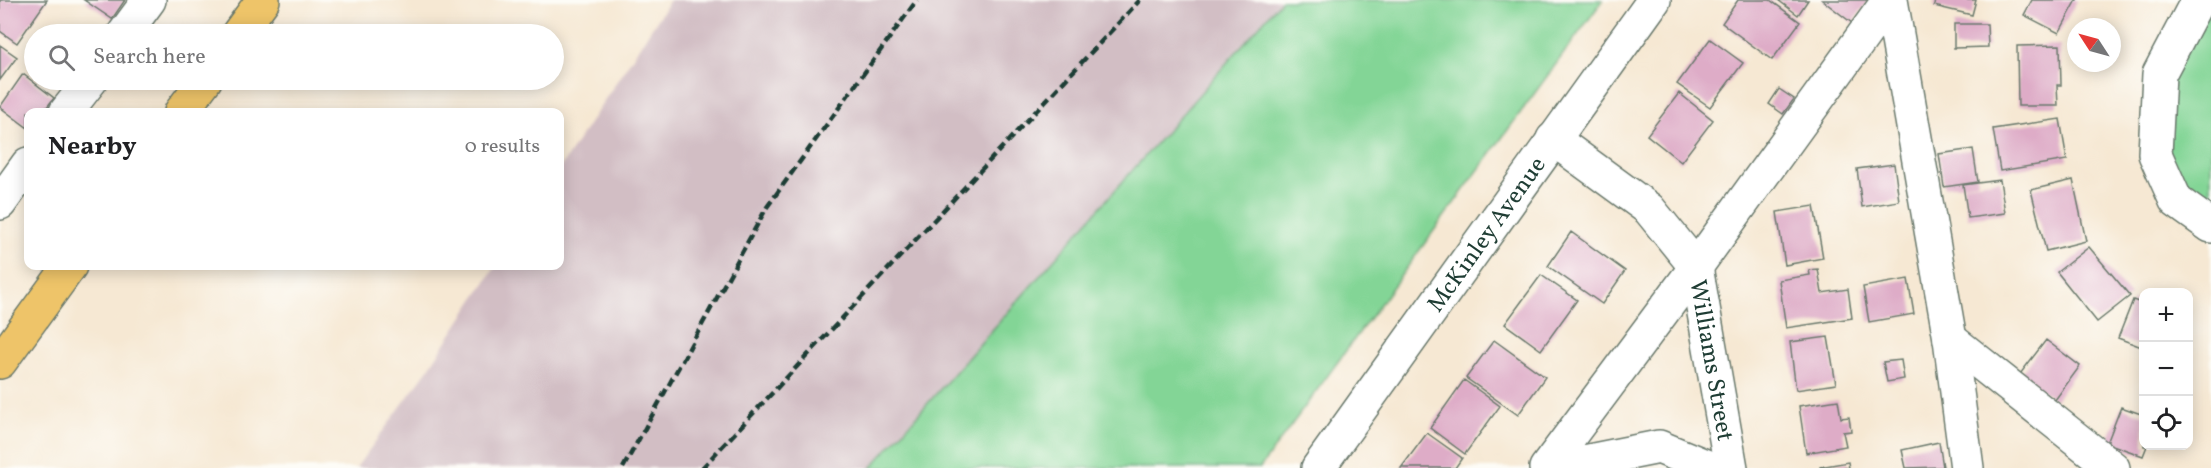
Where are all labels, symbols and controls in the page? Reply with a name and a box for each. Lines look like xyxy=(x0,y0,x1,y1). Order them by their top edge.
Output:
north arrow xyxy=(2067,18,2121,72)
search box xyxy=(24,24,564,90)
icon: search xyxy=(45,41,78,74)
text: Search here xyxy=(93,42,206,73)
text: Nearby xyxy=(48,129,137,165)
text: 0 results xyxy=(465,133,540,161)
street label: McKinley Avenue xyxy=(1420,150,1555,320)
street label: Williams Street xyxy=(1679,277,1741,444)
map controls xyxy=(2139,288,2193,450)
button: + xyxy=(2139,288,2193,342)
button: − xyxy=(2139,342,2193,396)
button: locate xyxy=(2139,396,2193,450)

